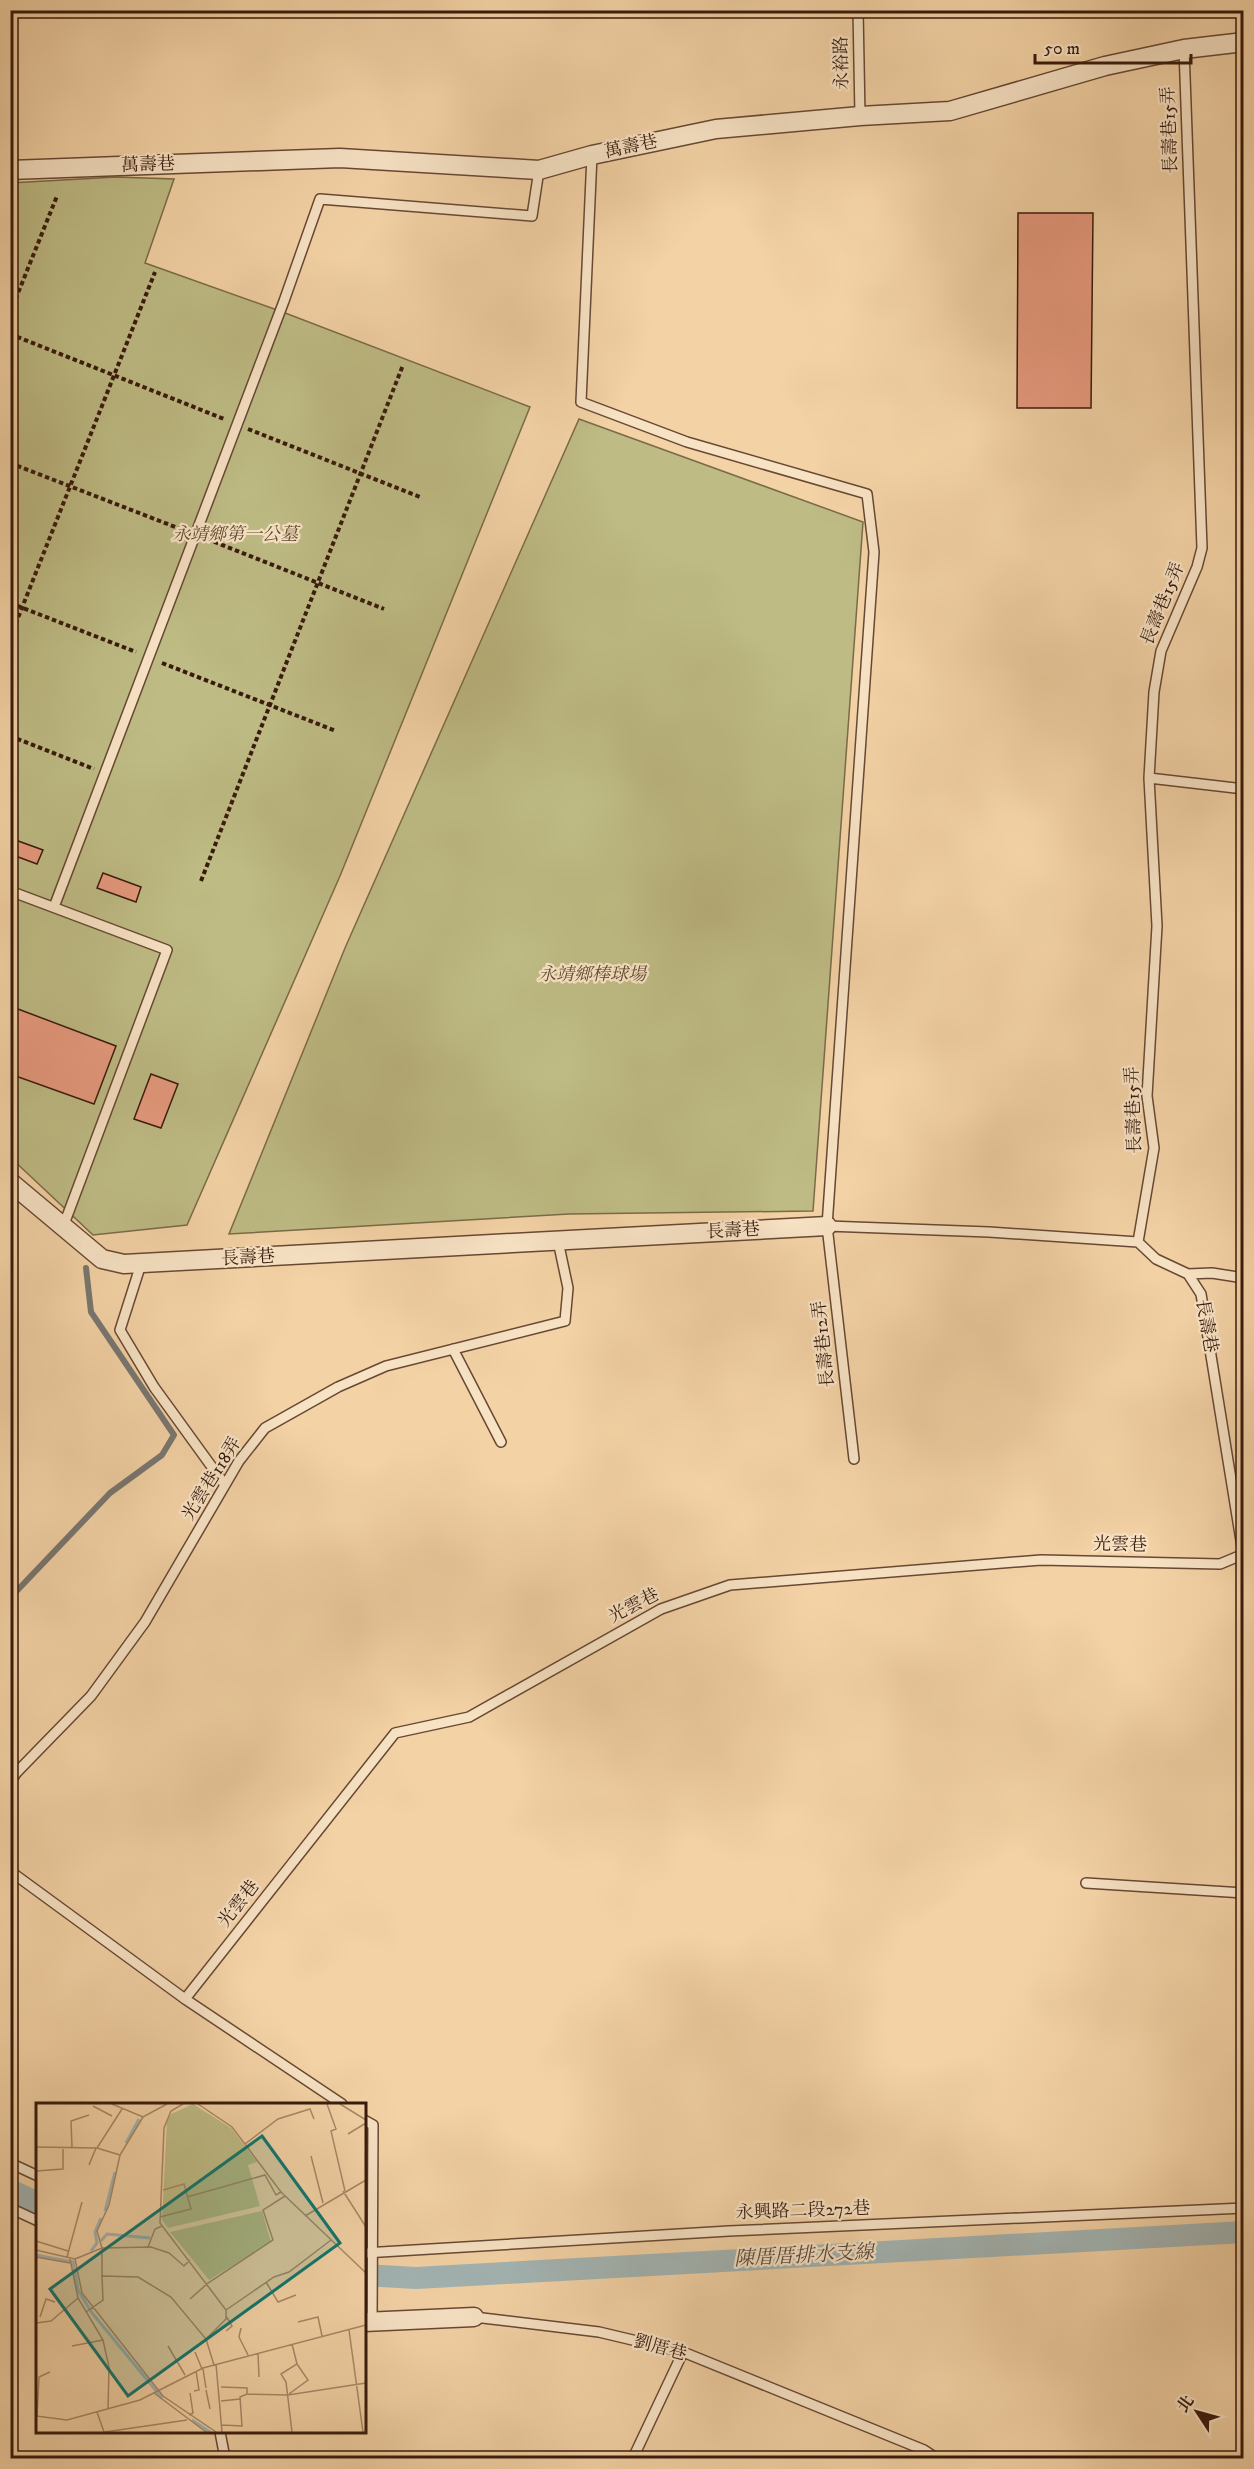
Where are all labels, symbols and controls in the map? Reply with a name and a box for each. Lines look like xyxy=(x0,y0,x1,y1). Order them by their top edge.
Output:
scale bar xyxy=(1035,27,1191,65)
street label: 永裕路 xyxy=(831,36,853,90)
text: 50 m xyxy=(1044,38,1080,60)
street label: 長壽巷15弄 xyxy=(1157,86,1183,174)
street label: 萬壽巷 xyxy=(602,131,660,163)
street label: 萬壽巷 xyxy=(121,153,175,177)
park label: 永靖鄉第一公墓 xyxy=(172,524,301,546)
street label: 長壽巷15弄 xyxy=(1136,559,1190,649)
park label: 永靖鄉棒球場 xyxy=(538,964,648,986)
street label: 長壽巷15弄 xyxy=(1121,1066,1147,1154)
street label: 長壽巷 xyxy=(705,1219,761,1243)
street label: 長壽巷 xyxy=(220,1246,276,1270)
street label: 長壽巷 xyxy=(1190,1298,1222,1354)
street label: 長壽巷12弄 xyxy=(808,1299,840,1389)
street label: 光雲巷118弄 xyxy=(178,1433,246,1525)
street label: 光雲巷 xyxy=(1093,1534,1147,1556)
street label: 光雲巷 xyxy=(605,1584,663,1628)
street label: 光雲巷 xyxy=(214,1876,264,1932)
inset map xyxy=(36,2103,366,2433)
street label: 永興路二段272巷 xyxy=(735,2198,871,2224)
water label: 陳厝厝排水支線 xyxy=(733,2240,877,2272)
street label: 劉厝巷 xyxy=(631,2330,689,2366)
north arrow xyxy=(1167,2382,1227,2442)
text: 北 xyxy=(1173,2391,1198,2416)

